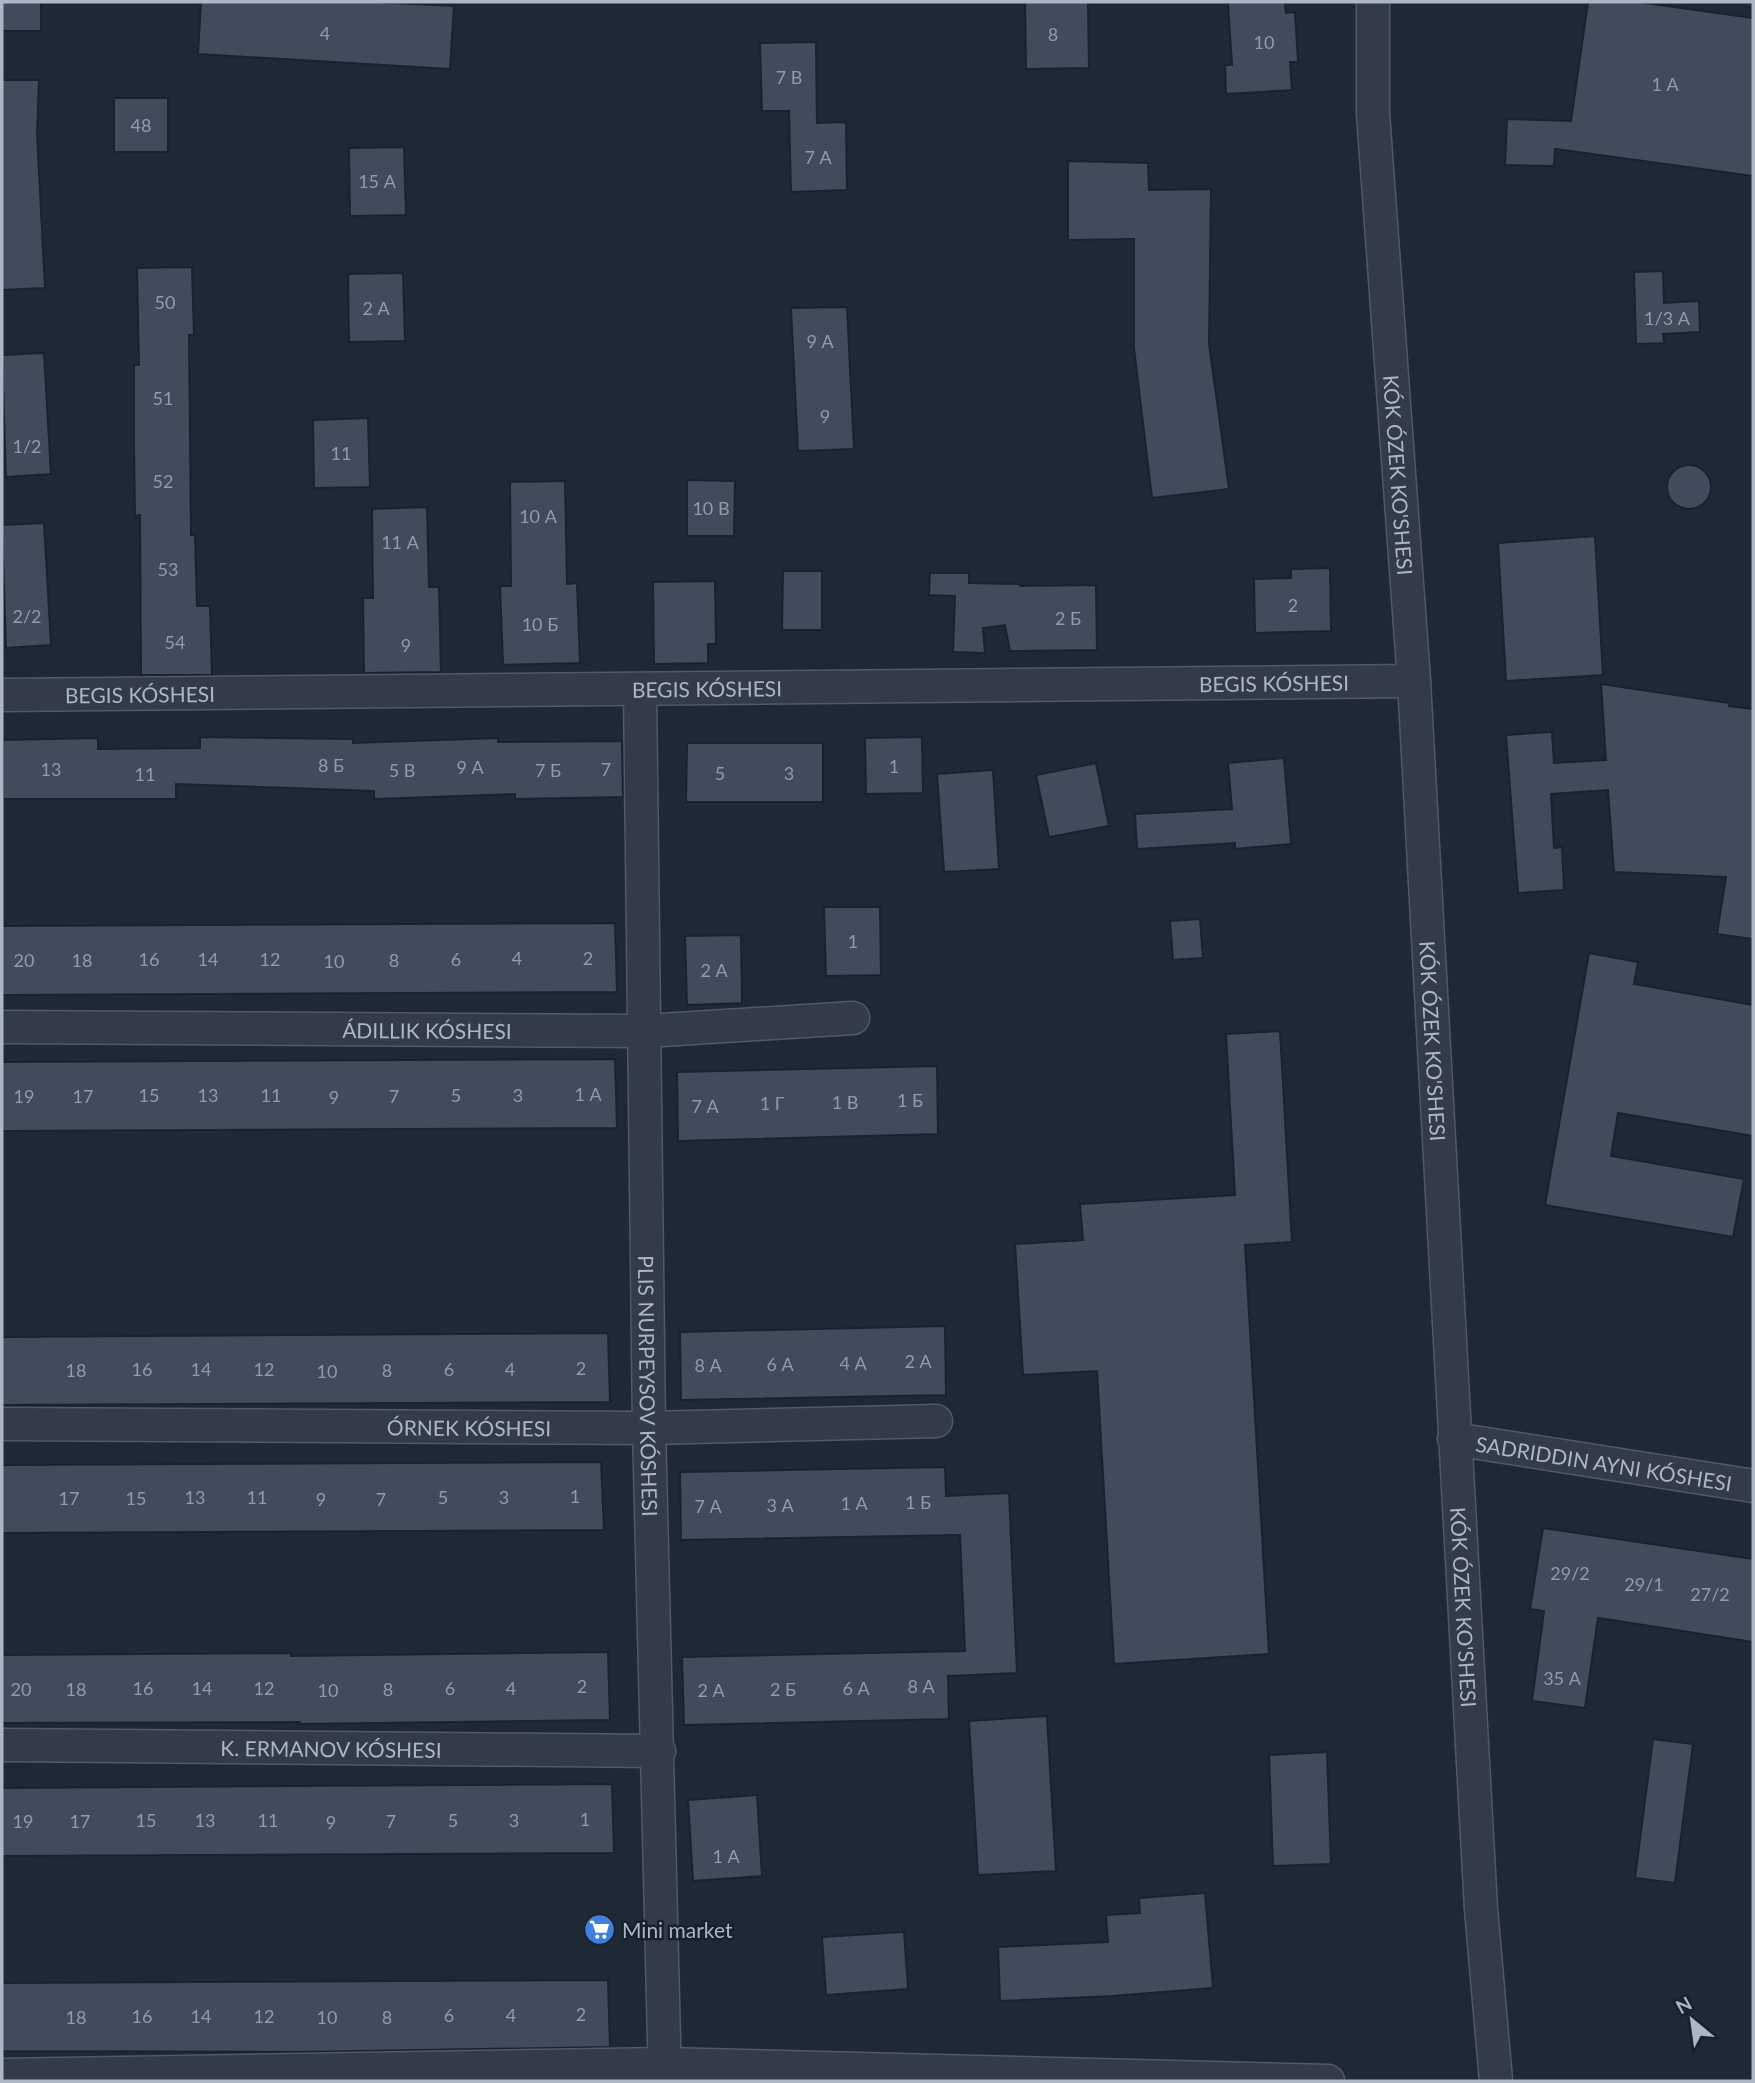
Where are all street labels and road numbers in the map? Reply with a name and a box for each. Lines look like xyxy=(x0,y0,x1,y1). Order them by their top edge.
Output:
street label: KÓK ÓZEK KO'SHESI xyxy=(1379,374,1419,576)
street label: BEGIS KÓSHESI xyxy=(1199,669,1349,696)
street label: BEGIS KÓSHESI xyxy=(632,675,782,701)
street label: BEGIS KÓSHESI xyxy=(65,680,215,707)
street label: KÓK ÓZEK KO'SHESI xyxy=(1416,940,1452,1142)
street label: ÁDILLIK KÓSHESI xyxy=(342,1017,512,1043)
street label: PLIS NURPEYSOV KÓSHESI xyxy=(634,1255,664,1517)
street label: ÓRNEK KÓSHESI xyxy=(387,1414,551,1440)
street label: SADRIDDIN AYNI KÓSHESI xyxy=(1474,1430,1734,1495)
street label: KÓK ÓZEK KO'SHESI xyxy=(1447,1506,1482,1708)
street label: K. ERMANOV KÓSHESI xyxy=(220,1734,442,1762)

